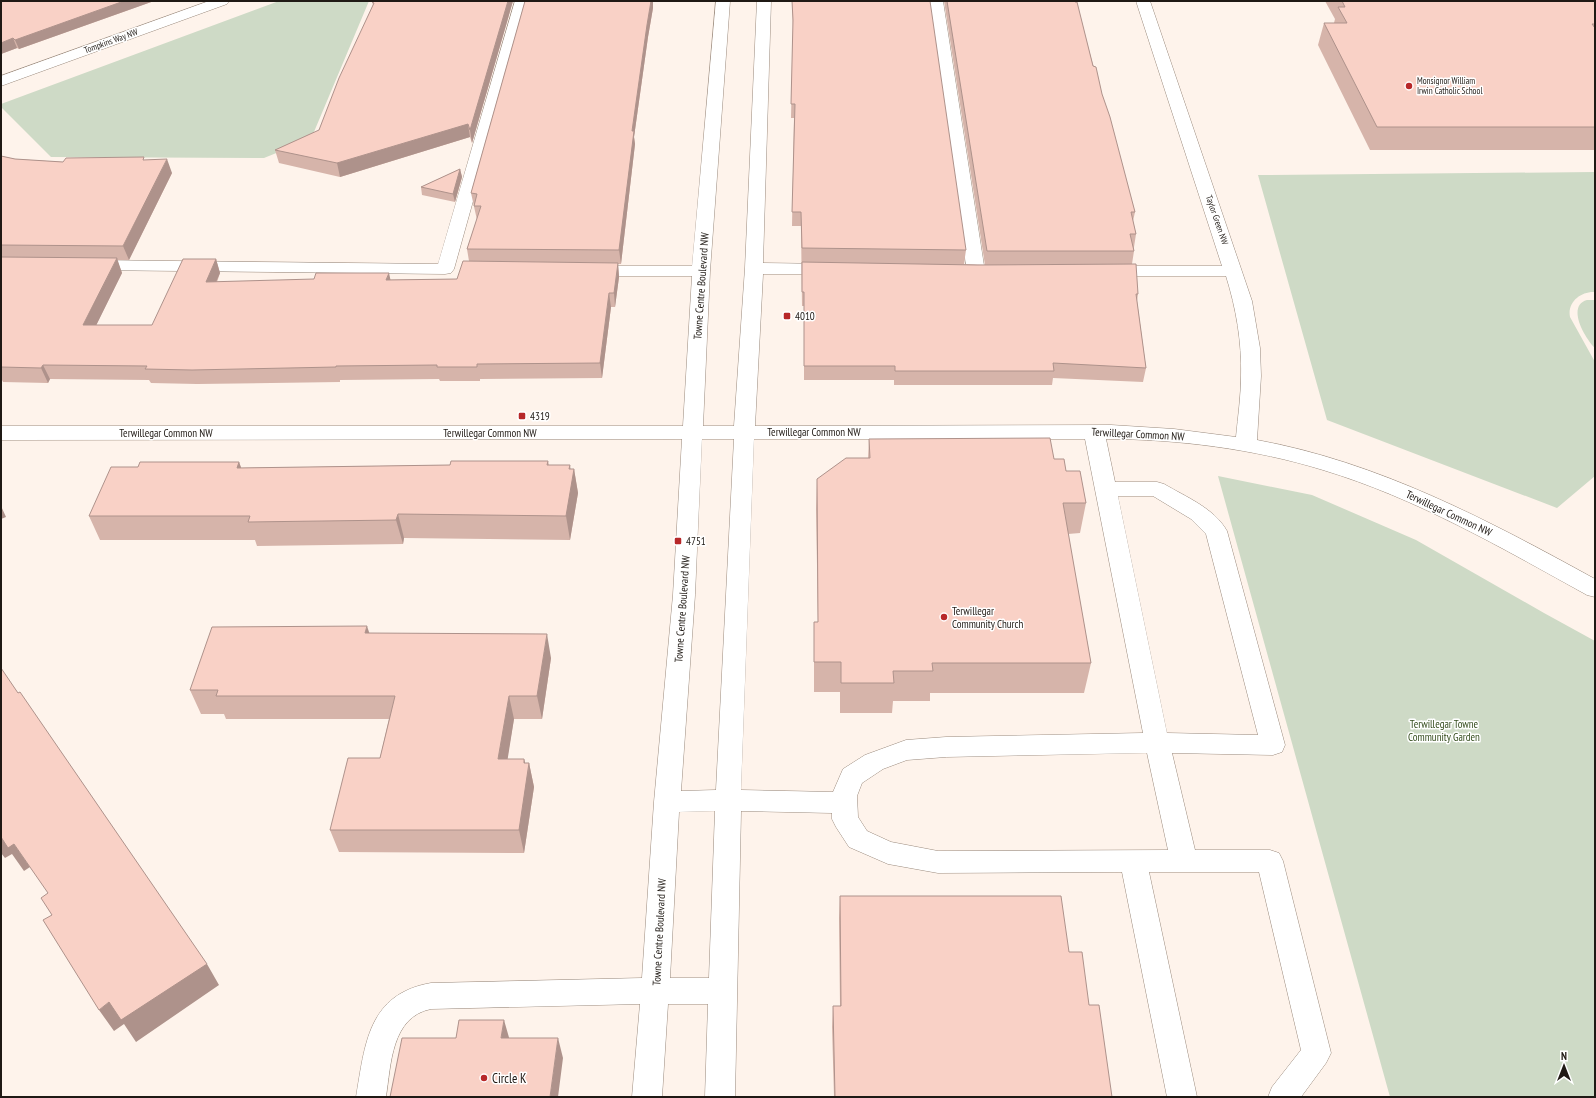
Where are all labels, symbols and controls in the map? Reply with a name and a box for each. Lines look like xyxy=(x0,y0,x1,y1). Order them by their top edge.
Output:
street label: Tompkins Way NW xyxy=(83,26,139,55)
place label: Monsignor William Irwin Catholic School xyxy=(1417,75,1483,96)
marker: Monsignor William Irwin Catholic School xyxy=(1404,81,1414,91)
street label: Taylor Green NW xyxy=(1204,194,1231,246)
street label: Towne Centre Boulevard NW xyxy=(690,231,712,340)
place label: 4010 xyxy=(795,309,815,323)
marker: 4010 xyxy=(782,311,792,321)
place label: 4319 xyxy=(530,409,550,423)
marker: 4319 xyxy=(517,411,527,421)
street label: Terwillegar Common NW xyxy=(767,425,861,439)
street label: Terwillegar Common NW xyxy=(1091,425,1186,443)
street label: Terwillegar Common NW xyxy=(119,426,213,440)
street label: Terwillegar Common NW xyxy=(443,426,537,440)
street label: Terwillegar Common NW xyxy=(1404,487,1495,539)
place label: 4751 xyxy=(686,534,706,548)
marker: 4751 xyxy=(673,536,683,546)
street label: Towne Centre Boulevard NW xyxy=(671,554,693,663)
place label: Terwillegar Community Church xyxy=(952,604,1023,631)
marker: Terwillegar Community Church xyxy=(939,612,949,622)
park label: Terwillegar Towne Community Garden xyxy=(1408,717,1480,744)
street label: Towne Centre Boulevard NW xyxy=(649,877,669,986)
north arrow xyxy=(1544,1046,1584,1086)
text: N xyxy=(1561,1049,1567,1063)
place label: Circle K xyxy=(492,1070,527,1087)
marker: Circle K xyxy=(479,1073,489,1083)

